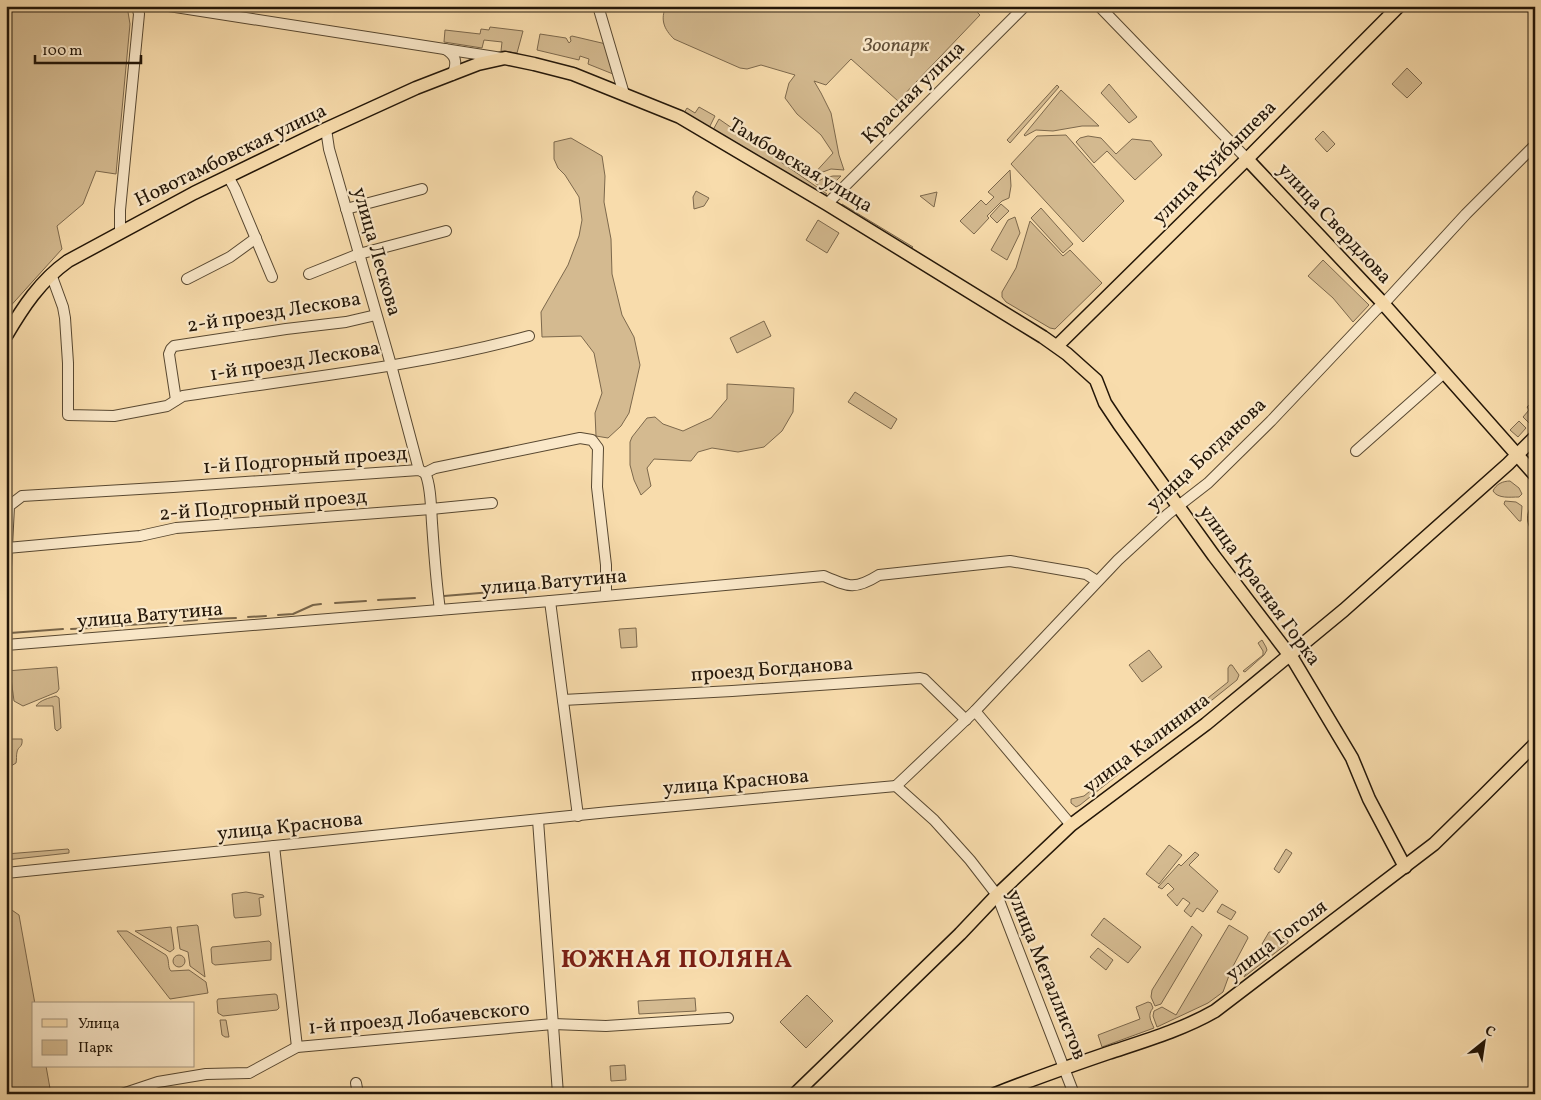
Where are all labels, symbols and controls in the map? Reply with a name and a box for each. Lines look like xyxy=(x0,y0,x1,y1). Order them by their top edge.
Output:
scale bar xyxy=(35,32,141,64)
park label: Зоопарк xyxy=(862,32,930,60)
street label: Красная улица xyxy=(856,35,972,151)
text: 100 m xyxy=(42,41,82,62)
street label: улица Куйбышева xyxy=(1146,94,1284,232)
street label: Новотамбовская улица xyxy=(130,97,332,215)
street label: Тамбовская улица xyxy=(722,112,878,220)
street label: улица Свердлова xyxy=(1270,157,1398,291)
street label: улица Лескова xyxy=(344,184,408,320)
street label: 2-й проезд Лескова xyxy=(185,285,363,341)
street label: 1-й проезд Лескова xyxy=(208,335,382,389)
street label: улица Богданова xyxy=(1141,392,1273,518)
street label: 1-й Подгорный проезд xyxy=(202,440,408,482)
street label: 2-й Подгорный проезд xyxy=(158,483,368,529)
street label: улица Красная Горка xyxy=(1191,500,1327,672)
street label: улица Ватутина xyxy=(480,563,628,603)
street label: улица Ватутина xyxy=(76,596,224,636)
street label: проезд Богданова xyxy=(690,650,854,690)
street label: улица Калинина xyxy=(1078,687,1216,801)
street label: улица Краснова xyxy=(662,763,810,803)
street label: улица Краснова xyxy=(216,805,364,849)
street label: улица Металлистов xyxy=(999,886,1093,1064)
street label: улица Гоголя xyxy=(1220,894,1334,988)
district label: ЮЖНАЯ ПОЛЯНА xyxy=(561,943,793,978)
street label: 1-й проезд Лобачевского xyxy=(307,995,531,1043)
legend xyxy=(32,1002,195,1068)
text: Улица xyxy=(78,1014,120,1035)
north arrow xyxy=(1458,1018,1508,1068)
text: С xyxy=(1481,1022,1498,1043)
text: Парк xyxy=(78,1038,113,1059)

